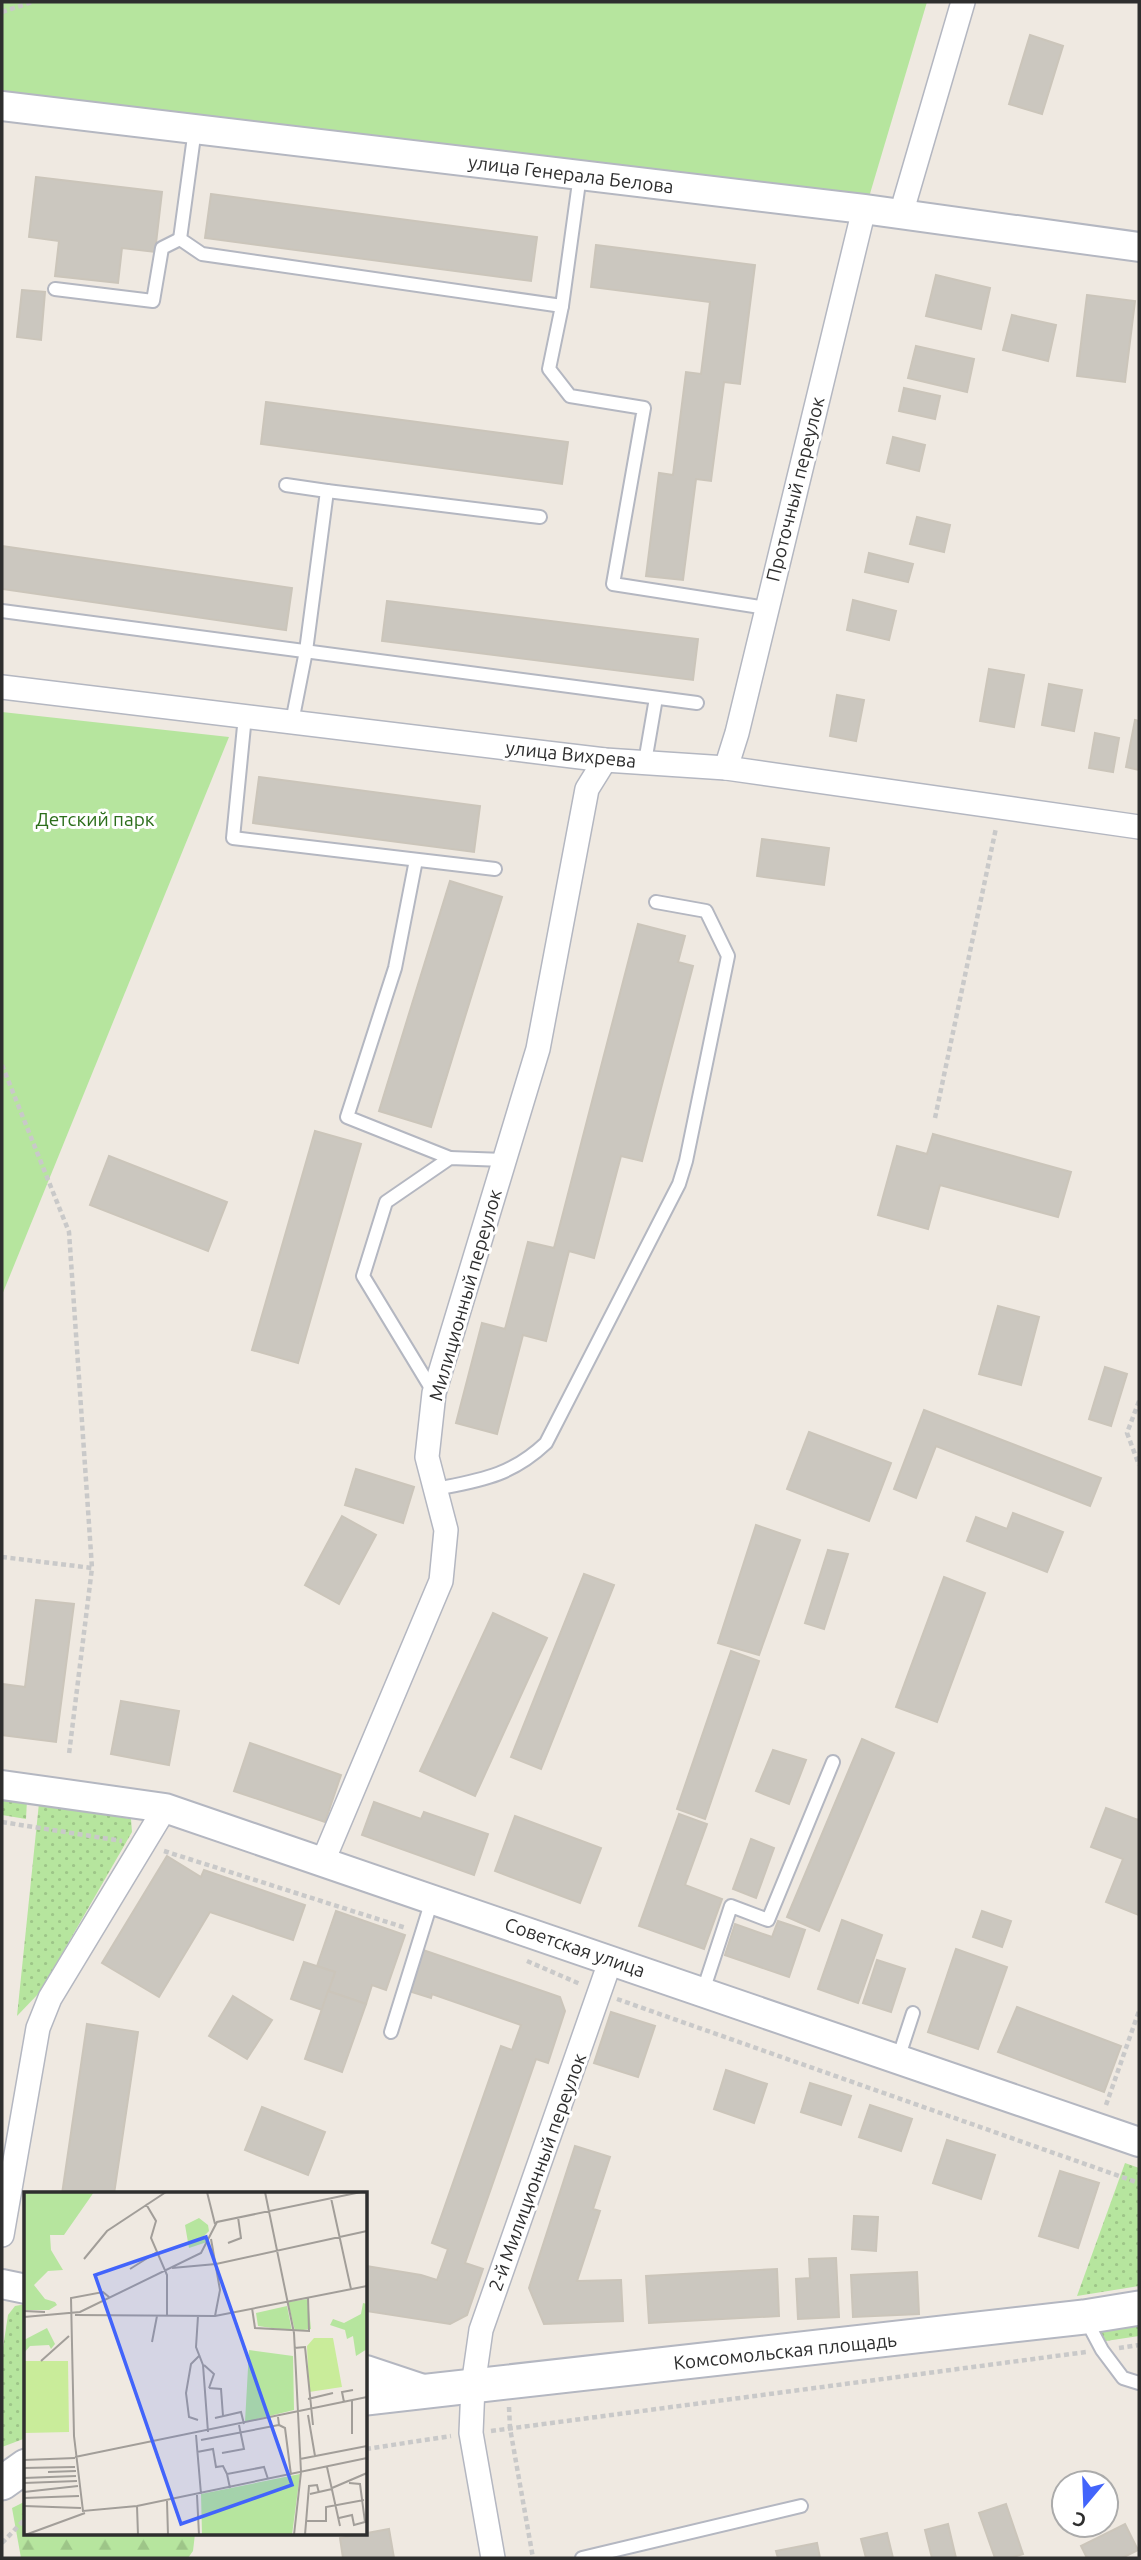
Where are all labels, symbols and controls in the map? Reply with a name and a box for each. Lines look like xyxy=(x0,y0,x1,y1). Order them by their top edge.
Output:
street label: улица Генерала Белова xyxy=(467,150,675,198)
street label: Проточный переулок xyxy=(761,394,829,584)
street label: улица Вихрева xyxy=(505,736,637,772)
park label: Детский парк xyxy=(35,808,155,830)
street label: Милиционный переулок xyxy=(424,1186,506,1403)
street label: Советская улица xyxy=(502,1913,648,1981)
street label: 2-й Милиционный переулок xyxy=(484,2050,590,2294)
inset map xyxy=(24,2192,368,2536)
street label: Комсомольская площадь xyxy=(672,2328,898,2374)
north arrow xyxy=(1050,2469,1120,2539)
text: С xyxy=(1070,2508,1089,2532)

